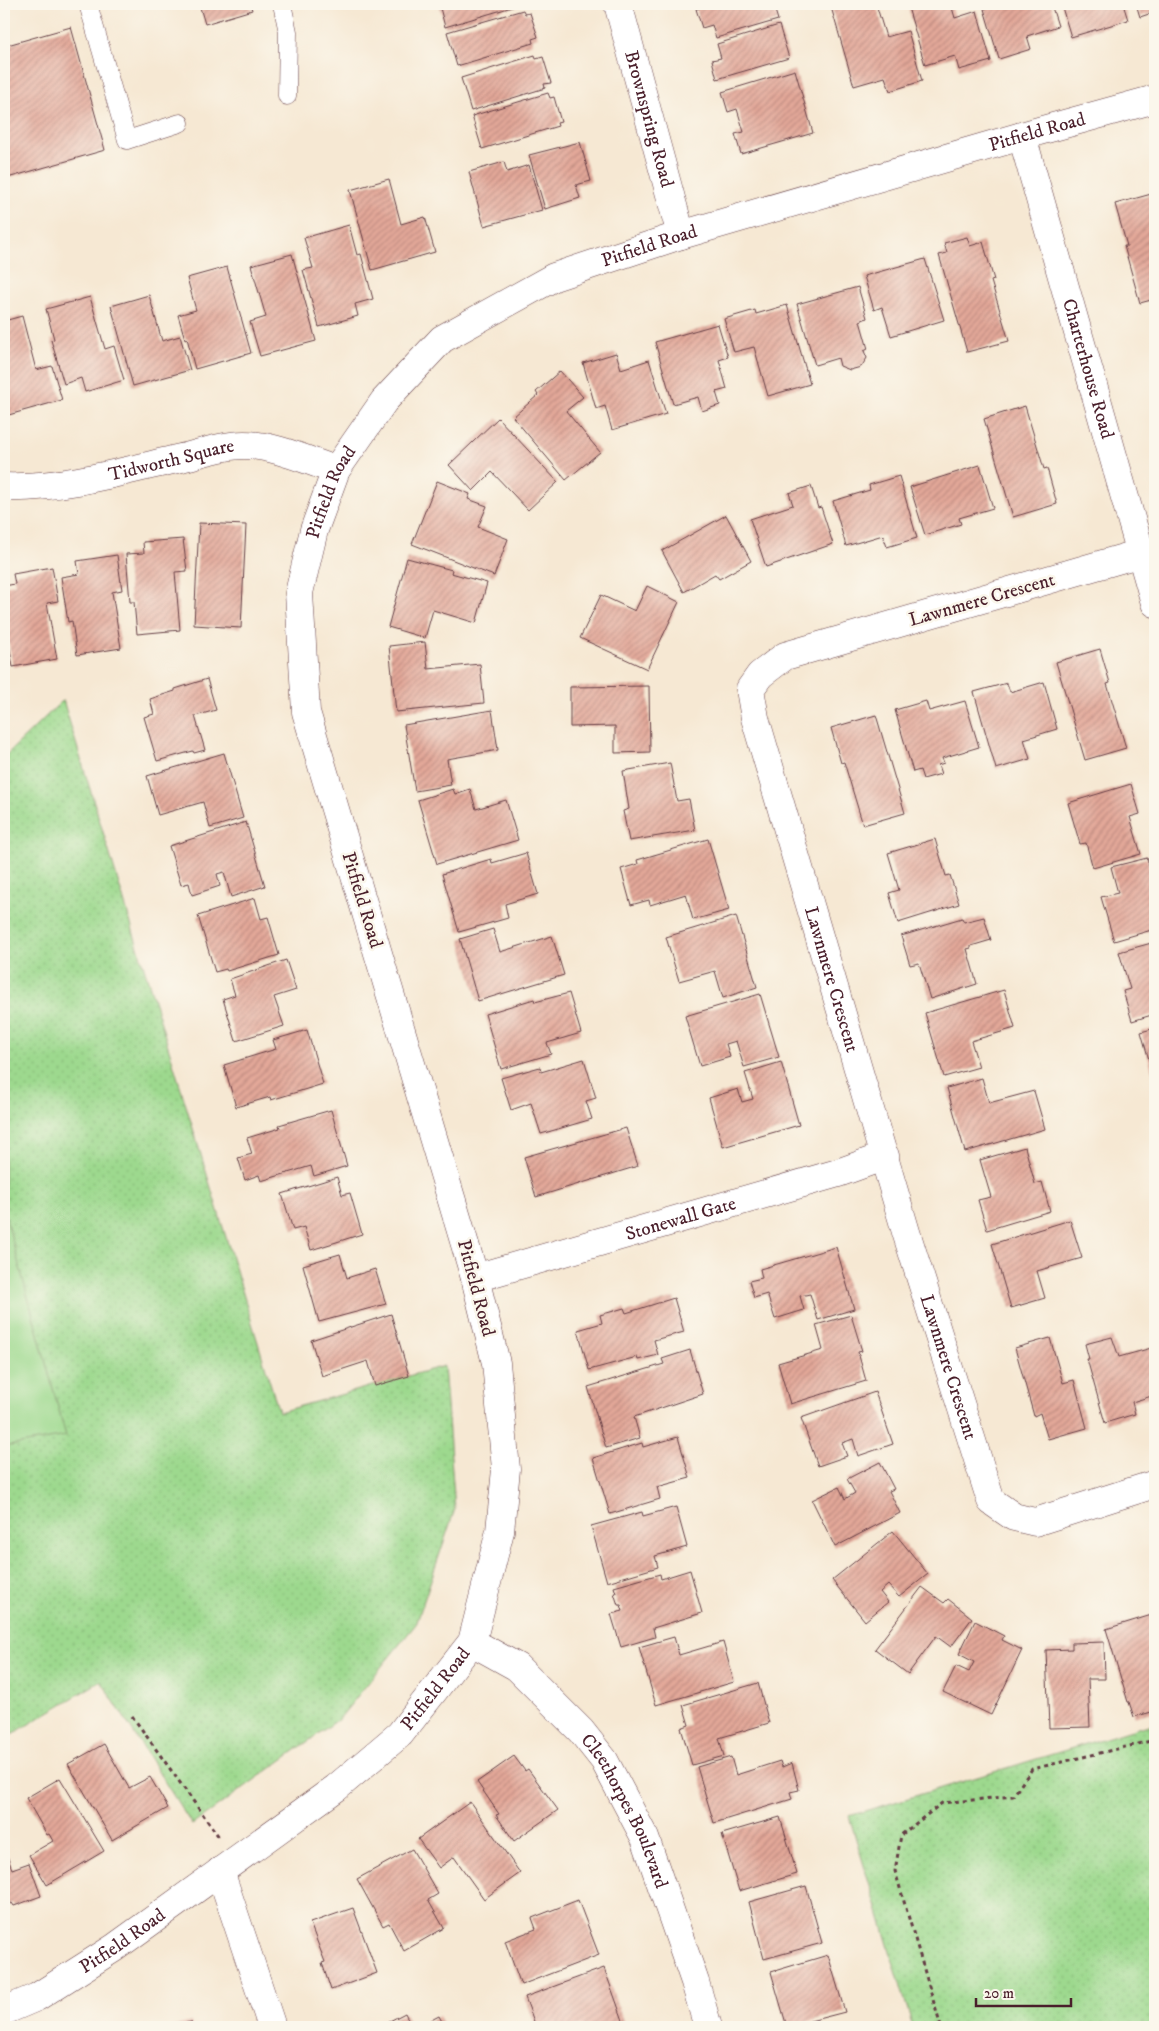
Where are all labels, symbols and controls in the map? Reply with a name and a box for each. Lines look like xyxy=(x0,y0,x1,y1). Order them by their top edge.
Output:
street label: Brownspring Road xyxy=(620,48,679,190)
street label: Pitfield Road xyxy=(986,107,1088,157)
street label: Pitfield Road xyxy=(599,219,700,272)
street label: Charterhouse Road xyxy=(1057,296,1119,442)
street label: Tidworth Square xyxy=(106,434,236,486)
street label: Pitfield Road xyxy=(301,441,361,541)
street label: Lawnmere Crescent xyxy=(906,568,1058,632)
street label: Pitfield Road xyxy=(337,849,388,951)
street label: Lawnmere Crescent xyxy=(799,904,864,1055)
street label: Stonewall Gate xyxy=(623,1192,739,1245)
street label: Pitfield Road xyxy=(452,1237,500,1339)
street label: Lawnmere Crescent xyxy=(915,1292,982,1442)
street label: Pitfield Road xyxy=(396,1642,475,1735)
street label: Cleethorpes Boulevard xyxy=(576,1729,673,1892)
street label: Pitfield Road xyxy=(75,1903,170,1978)
scale bar xyxy=(976,1976,1072,2008)
text: 20 m xyxy=(984,1984,1014,2003)

